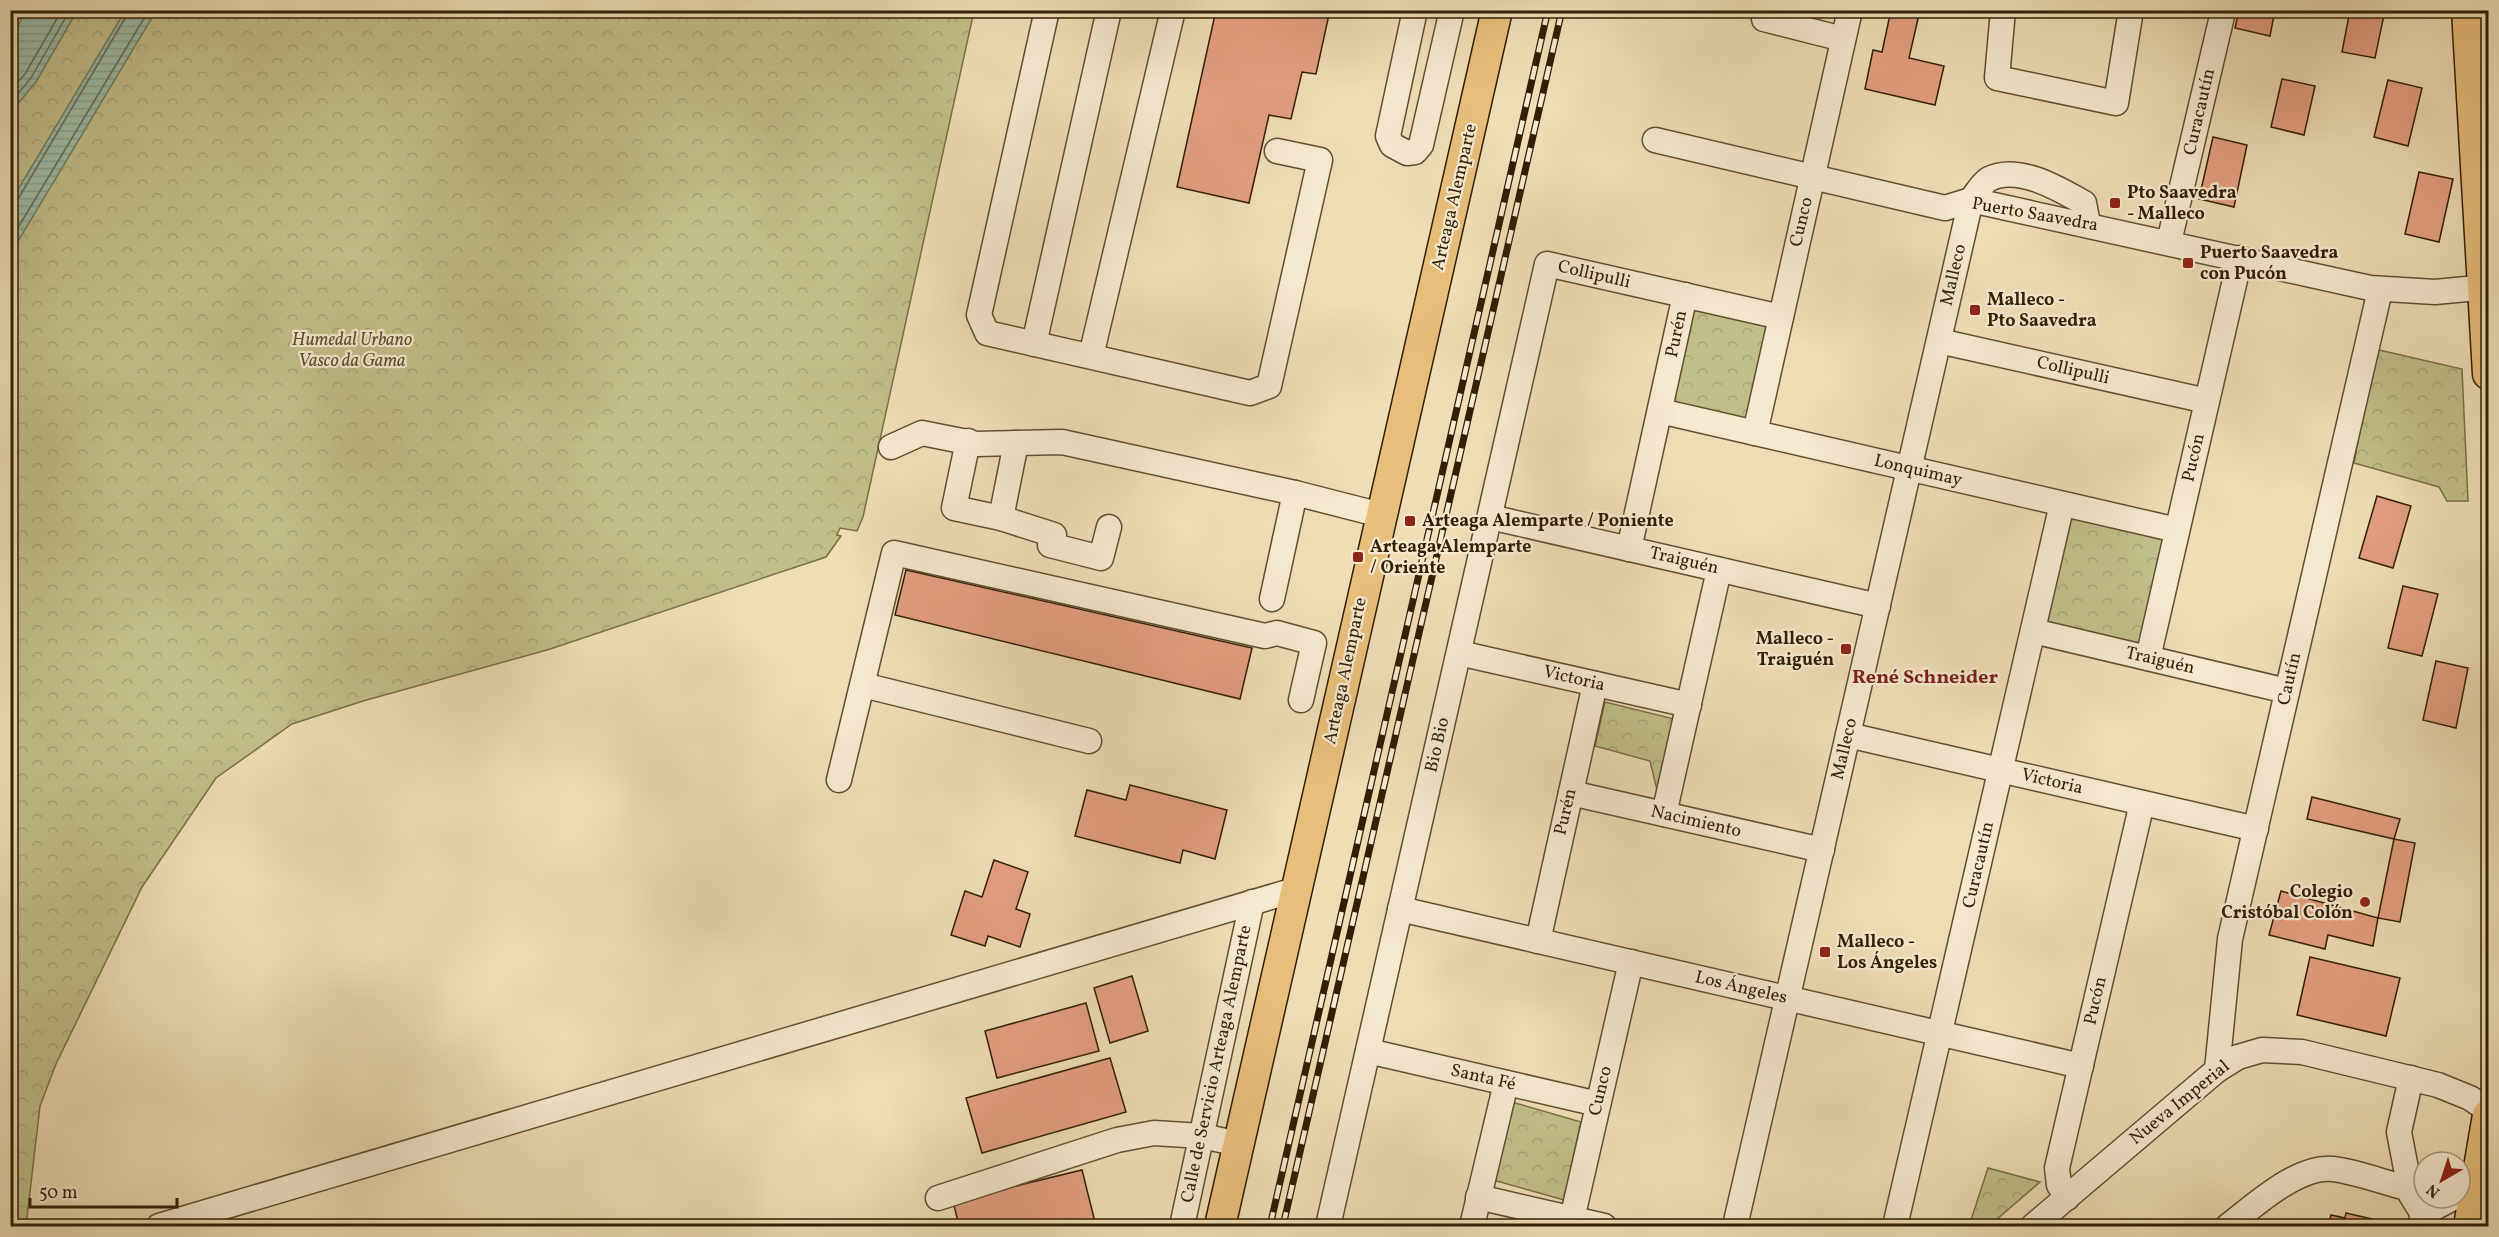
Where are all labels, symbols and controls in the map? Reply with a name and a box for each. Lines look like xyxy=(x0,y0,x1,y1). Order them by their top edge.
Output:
street label: Curacautín xyxy=(2178,66,2222,158)
street label: Arteaga Alemparte xyxy=(1426,121,1484,273)
place label: Pto Saavedra - Malleco xyxy=(2127,181,2237,227)
street label: Puerto Saavedra xyxy=(1970,192,2100,238)
street label: Cunco xyxy=(1784,195,1820,249)
marker: Pto Saavedra - Malleco xyxy=(2108,196,2122,210)
place label: Puerto Saavedra con Pucón xyxy=(2200,241,2338,287)
street label: Malleco xyxy=(1935,242,1973,308)
street label: Collipulli xyxy=(1555,254,1633,296)
marker: Puerto Saavedra con Pucón xyxy=(2181,256,2195,270)
place label: Malleco - Pto Saavedra xyxy=(1987,288,2097,334)
marker: Malleco - Pto Saavedra xyxy=(1968,303,1982,317)
street label: Purén xyxy=(1660,308,1694,360)
park label: Humedal Urbano Vasco da Gama xyxy=(292,328,412,374)
street label: Collipulli xyxy=(2034,350,2112,392)
street label: Pucón xyxy=(2176,431,2212,485)
street label: Lonquimay xyxy=(1871,449,1965,493)
place label: Arteaga Alemparte / Poniente xyxy=(1422,509,1674,534)
marker: Arteaga Alemparte / Poniente xyxy=(1403,514,1417,528)
place label: Arteaga Alemparte / Oriente xyxy=(1370,535,1531,581)
street label: Traiguén xyxy=(1647,541,1721,581)
marker: Arteaga Alemparte / Oriente xyxy=(1351,550,1365,564)
street label: Arteaga Alemparte xyxy=(1318,595,1374,747)
place label: Malleco - Traiguén xyxy=(1756,627,1834,673)
street label: Traiguén xyxy=(2123,641,2197,681)
marker: Malleco - Traiguén xyxy=(1839,642,1853,656)
street label: Cautín xyxy=(2272,650,2308,708)
street label: Victoria xyxy=(1541,660,1607,698)
district label: René Schneider xyxy=(1852,664,1998,692)
street label: Bio Bio xyxy=(1420,715,1456,775)
street label: Malleco xyxy=(1826,716,1864,782)
street label: Victoria xyxy=(2019,763,2085,801)
street label: Purén xyxy=(1548,786,1584,838)
street label: Nacimiento xyxy=(1648,799,1744,845)
street label: Curacautín xyxy=(1957,819,2001,911)
place label: Colegio Cristóbal Colón xyxy=(2221,880,2353,926)
marker: Colegio Cristóbal Colón xyxy=(2358,895,2372,909)
street label: Calle de Servicio Arteaga Alemparte xyxy=(1175,923,1259,1205)
place label: Malleco - Los Ángeles xyxy=(1837,930,1937,976)
marker: Malleco - Los Ángeles xyxy=(1818,945,1832,959)
street label: Los Ángeles xyxy=(1693,965,1789,1011)
street label: Pucón xyxy=(2078,974,2114,1028)
street label: Nueva Imperial xyxy=(2125,1055,2235,1151)
street label: Santa Fé xyxy=(1448,1058,1518,1098)
street label: Cunco xyxy=(1583,1064,1619,1118)
north arrow xyxy=(2412,1150,2472,1210)
scale bar xyxy=(30,1171,177,1209)
text: N xyxy=(2422,1178,2445,1202)
text: 50 m xyxy=(39,1181,78,1206)

